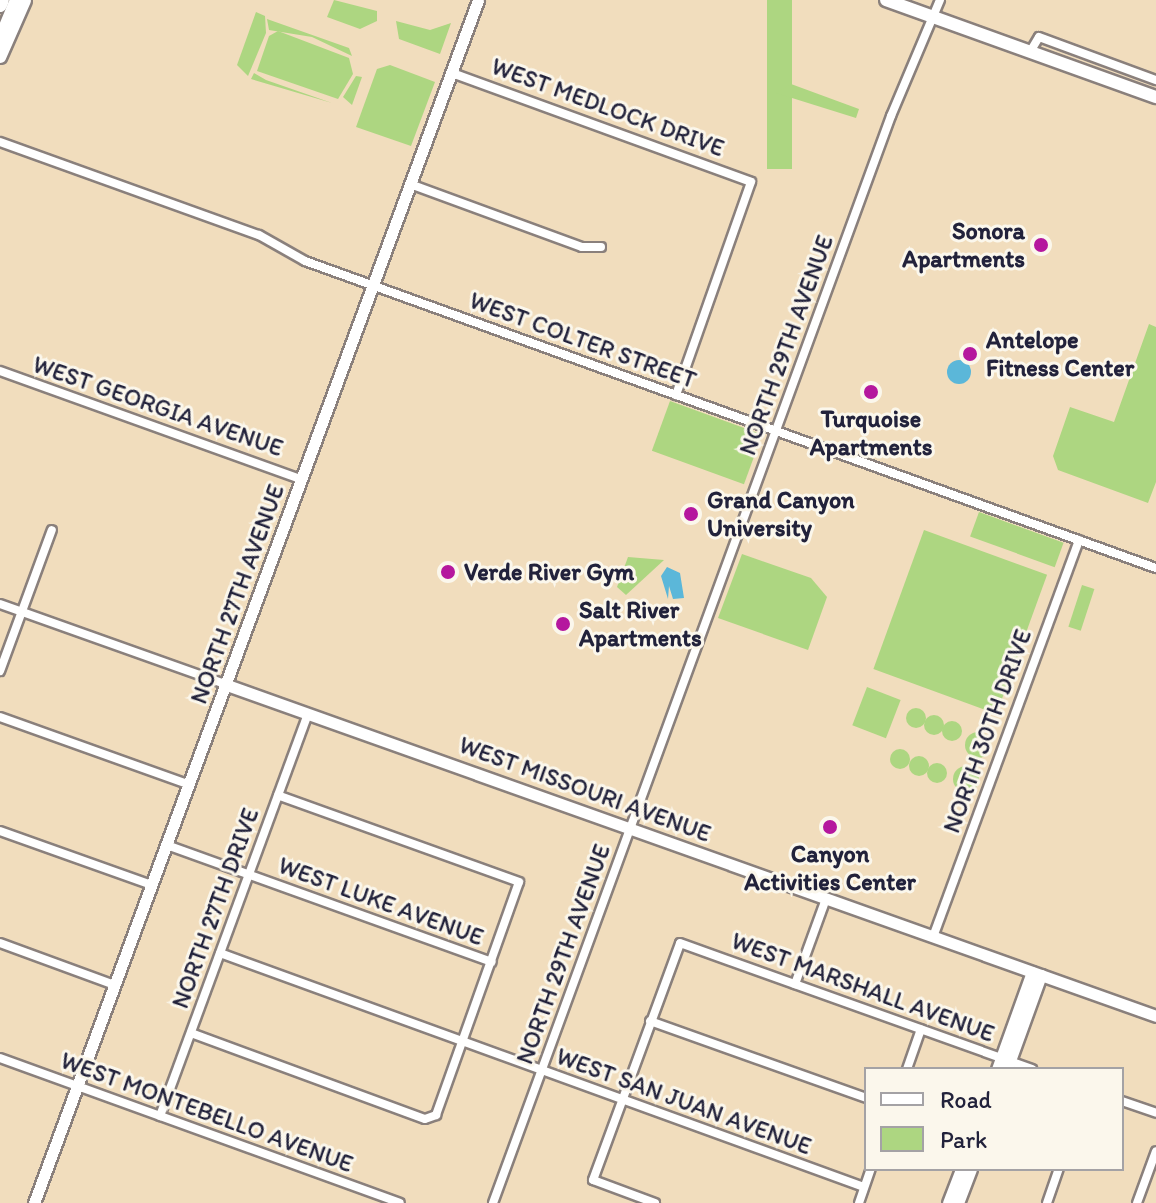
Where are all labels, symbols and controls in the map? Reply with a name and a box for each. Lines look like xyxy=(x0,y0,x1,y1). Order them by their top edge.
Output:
street label: WEST MEDLOCK DRIVE xyxy=(487,51,729,163)
place label: Sonora Apartments xyxy=(902,217,1025,273)
street label: NORTH 29TH AVENUE xyxy=(733,231,839,459)
marker: Sonora Apartments xyxy=(1032,236,1050,254)
street label: WEST COLTER STREET xyxy=(465,285,701,395)
place label: Antelope Fitness Center xyxy=(986,326,1135,382)
marker: Antelope Fitness Center xyxy=(961,345,979,363)
street label: WEST GEORGIA AVENUE xyxy=(30,350,286,462)
marker: Turquoise Apartments xyxy=(862,383,880,401)
place label: Turquoise Apartments xyxy=(810,405,932,461)
street label: NORTH 27TH AVENUE xyxy=(184,480,290,708)
place label: Grand Canyon University xyxy=(707,486,855,542)
marker: Grand Canyon University xyxy=(682,505,700,523)
place label: Verde River Gym xyxy=(464,558,633,586)
marker: Verde River Gym xyxy=(439,563,457,581)
place label: Salt River Apartments xyxy=(579,596,702,652)
marker: Salt River Apartments xyxy=(554,615,572,633)
street label: NORTH 30TH DRIVE xyxy=(937,625,1037,837)
street label: WEST MISSOURI AVENUE xyxy=(453,729,717,849)
street label: NORTH 27TH DRIVE xyxy=(165,804,265,1012)
marker: Canyon Activities Center xyxy=(821,818,839,836)
street label: NORTH 29TH AVENUE xyxy=(510,840,616,1068)
place label: Canyon Activities Center xyxy=(744,840,916,896)
street label: WEST LUKE AVENUE xyxy=(275,851,487,951)
street label: WEST MARSHALL AVENUE xyxy=(728,926,998,1048)
street label: WEST SAN JUAN AVENUE xyxy=(553,1042,815,1160)
street label: WEST MONTEBELLO AVENUE xyxy=(57,1046,357,1178)
legend xyxy=(864,1067,1124,1171)
text: Road xyxy=(940,1085,992,1114)
text: Park xyxy=(940,1125,987,1154)

